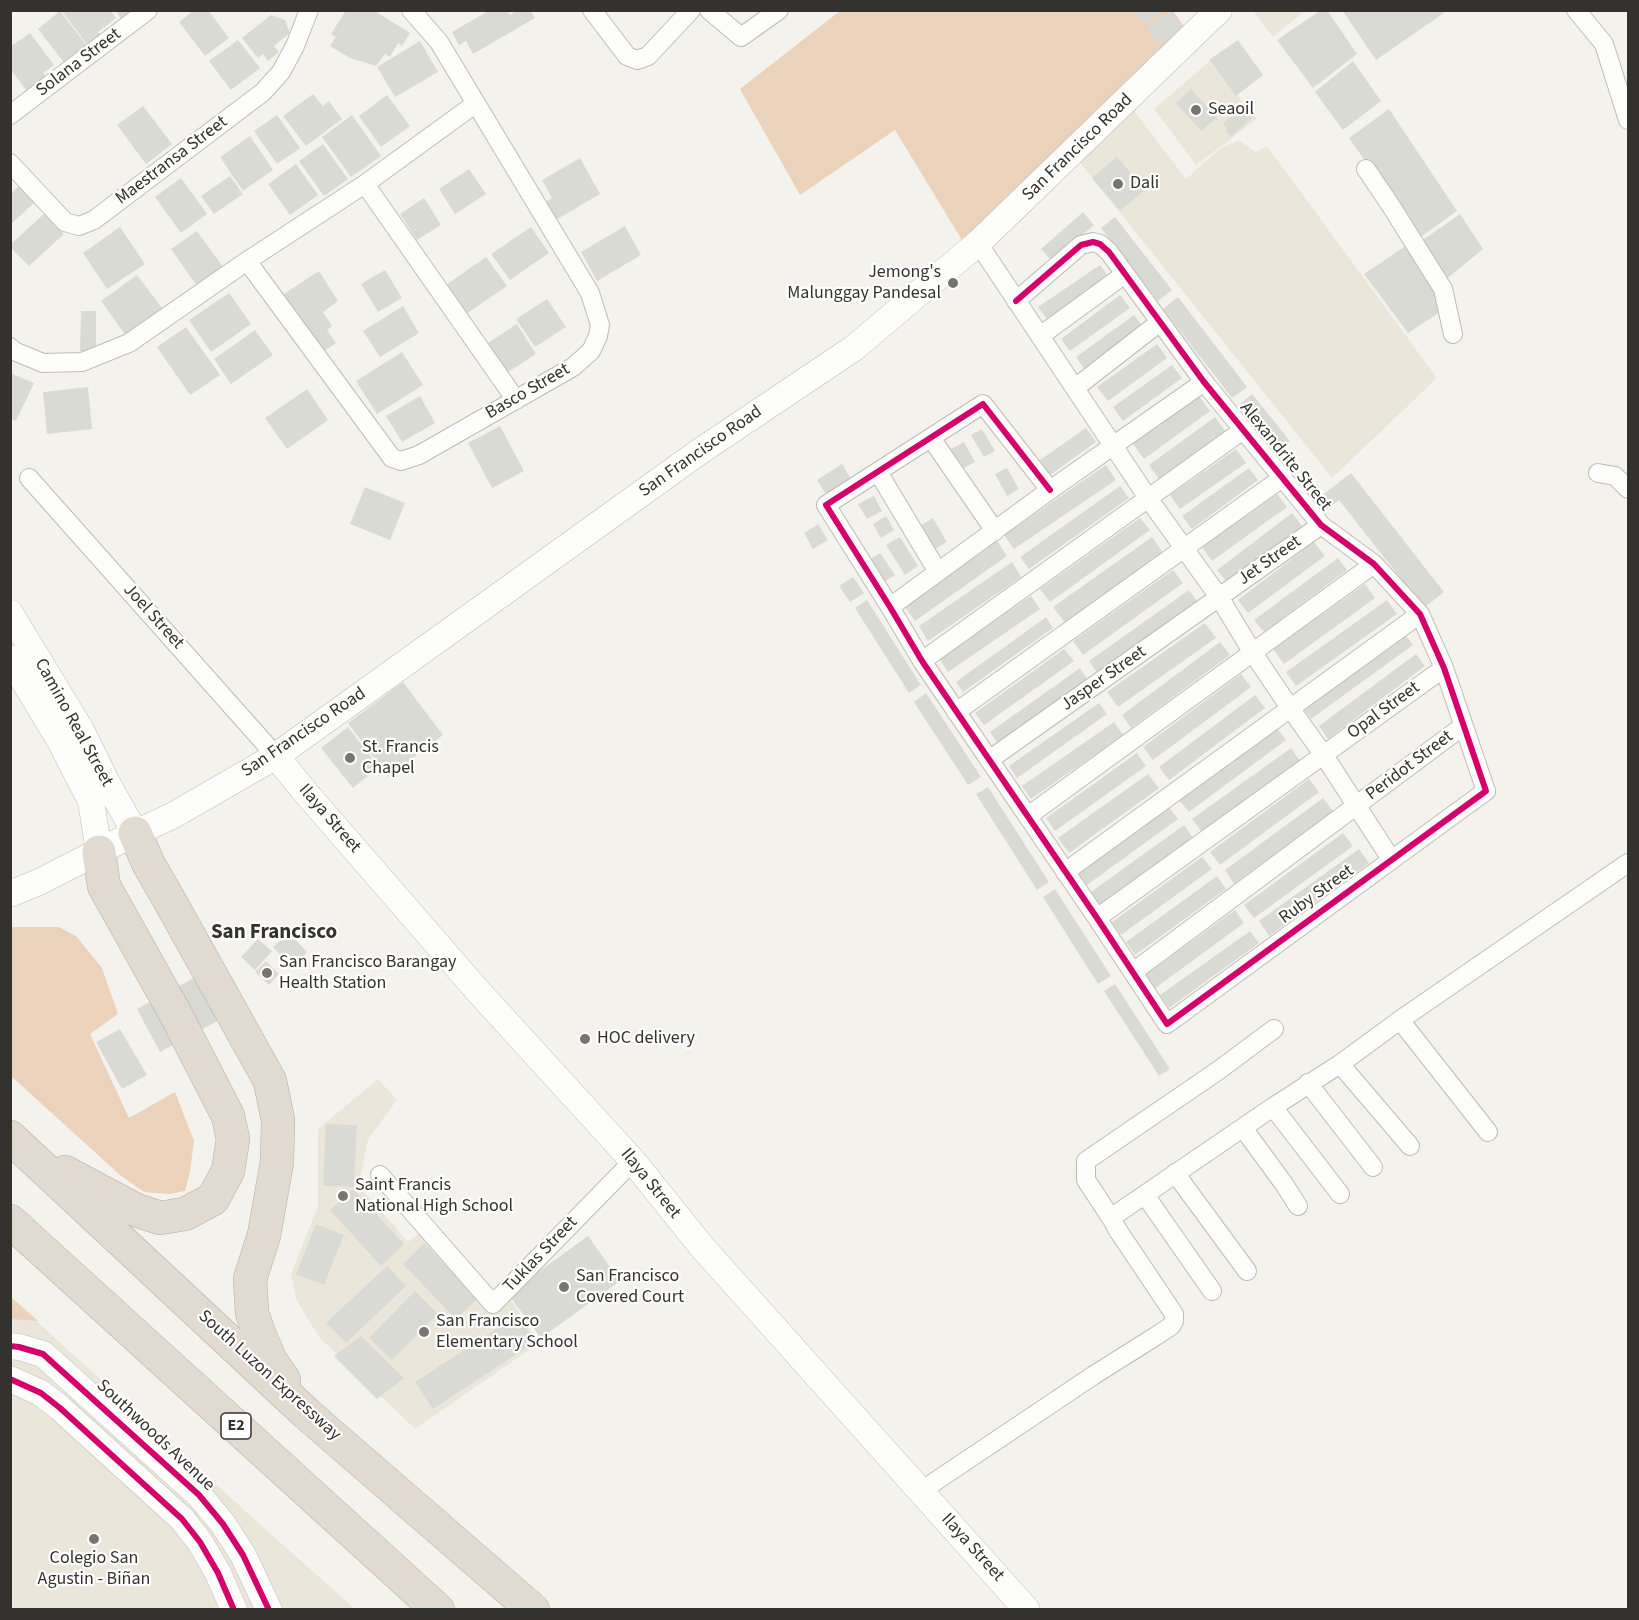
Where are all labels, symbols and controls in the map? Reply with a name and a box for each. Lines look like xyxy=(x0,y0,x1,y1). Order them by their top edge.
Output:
street label: Solana Street xyxy=(32,24,126,102)
street label: San Francisco Road xyxy=(1018,90,1138,206)
place label: Seaoil xyxy=(1208,99,1254,121)
marker: Seaoil xyxy=(1189,103,1203,117)
street label: Maestransa Street xyxy=(112,112,232,210)
place label: Dali xyxy=(1130,173,1159,195)
marker: Dali xyxy=(1111,177,1125,191)
place label: Jemong's Malunggay Pandesal xyxy=(787,262,941,304)
marker: Jemong's Malunggay Pandesal xyxy=(946,276,960,290)
street label: Basco Street xyxy=(482,359,574,425)
street label: Alexandrite Street xyxy=(1234,398,1336,516)
street label: San Francisco Road xyxy=(635,401,767,503)
street label: Jet Street xyxy=(1234,531,1306,591)
street label: Joel Street xyxy=(118,580,188,654)
street label: Jasper Street xyxy=(1057,642,1151,716)
street label: Camino Real Street xyxy=(29,655,117,791)
street label: Opal Street xyxy=(1344,678,1424,744)
street label: San Francisco Road xyxy=(238,683,370,783)
street label: Peridot Street xyxy=(1362,726,1458,806)
place label: St. Francis Chapel xyxy=(362,737,439,780)
marker: St. Francis Chapel xyxy=(343,751,357,765)
street label: Ilaya Street xyxy=(293,780,365,858)
street label: Ruby Street xyxy=(1275,861,1359,929)
district label: San Francisco xyxy=(211,920,337,946)
place label: San Francisco Barangay Health Station xyxy=(279,952,456,994)
marker: San Francisco Barangay Health Station xyxy=(260,966,274,980)
place label: HOC delivery xyxy=(597,1028,695,1050)
marker: HOC delivery xyxy=(578,1032,592,1046)
street label: Ilaya Street xyxy=(615,1144,685,1224)
place label: Saint Francis National High School xyxy=(355,1175,513,1218)
marker: Saint Francis National High School xyxy=(336,1189,350,1203)
street label: Tuklas Street xyxy=(499,1212,583,1298)
place label: San Francisco Covered Court xyxy=(576,1266,684,1308)
marker: San Francisco Covered Court xyxy=(557,1280,571,1294)
street label: South Luzon Expressway xyxy=(193,1306,345,1446)
place label: San Francisco Elementary School xyxy=(436,1311,578,1354)
marker: San Francisco Elementary School xyxy=(417,1325,431,1339)
street label: Southwoods Avenue xyxy=(91,1376,219,1496)
road number: E2 xyxy=(221,1413,251,1439)
street label: Ilaya Street xyxy=(936,1509,1008,1587)
marker: Colegio San Agustin - Biñan xyxy=(87,1532,101,1546)
place label: Colegio San Agustin - Biñan xyxy=(38,1548,150,1590)

